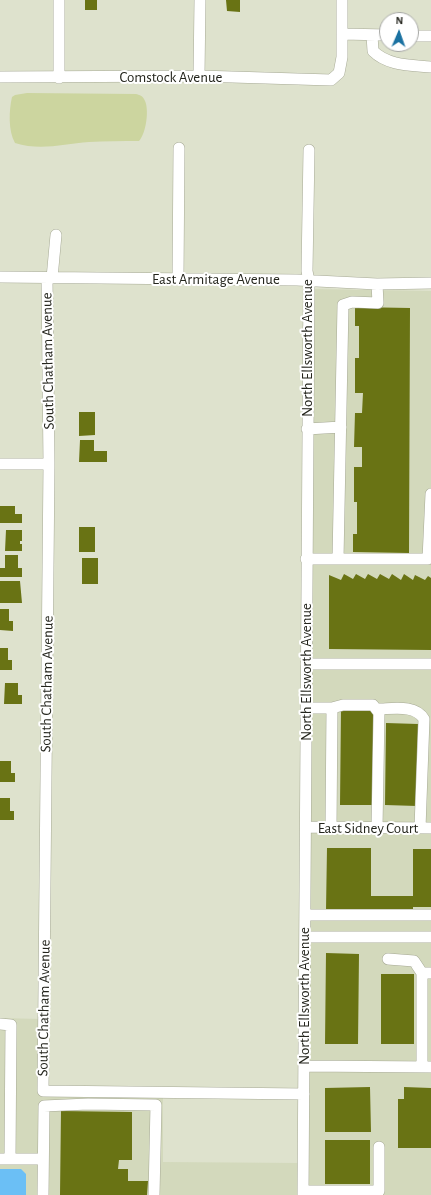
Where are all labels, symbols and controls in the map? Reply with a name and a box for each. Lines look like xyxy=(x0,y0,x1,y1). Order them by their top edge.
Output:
north arrow xyxy=(379,12,419,52)
text: N xyxy=(395,15,403,26)
street label: Comstock Avenue xyxy=(119,68,223,86)
street label: East Armitage Avenue xyxy=(152,270,280,288)
street label: North Ellsworth Avenue xyxy=(298,279,316,417)
street label: South Chatham Avenue xyxy=(38,292,58,430)
street label: North Ellsworth Avenue xyxy=(297,603,315,741)
street label: South Chatham Avenue xyxy=(37,615,57,753)
street label: East Sidney Court xyxy=(318,819,418,837)
street label: North Ellsworth Avenue xyxy=(295,927,313,1065)
street label: South Chatham Avenue xyxy=(34,939,54,1077)

